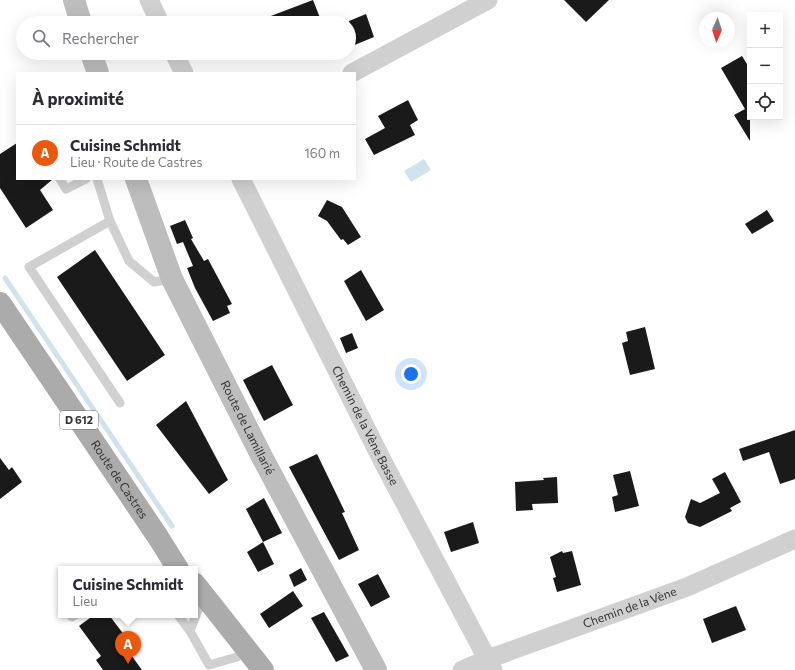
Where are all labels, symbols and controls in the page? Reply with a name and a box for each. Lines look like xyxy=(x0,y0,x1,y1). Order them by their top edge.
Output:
north arrow xyxy=(699,12,735,48)
map controls xyxy=(747,12,783,120)
button: + xyxy=(747,12,783,48)
search box xyxy=(16,16,356,60)
icon: search xyxy=(30,27,52,49)
text: Rechercher xyxy=(62,29,139,47)
button: − xyxy=(747,48,783,84)
button: locate xyxy=(747,84,783,120)
text: À proximité xyxy=(32,88,124,109)
text: Cuisine Schmidt xyxy=(70,136,181,154)
text: A xyxy=(40,145,50,161)
text: 160 m xyxy=(304,145,340,161)
text: Lieu · Route de Castres xyxy=(70,154,202,170)
street label: Chemin de la Vène Basse xyxy=(330,363,402,487)
your location xyxy=(401,364,421,384)
street label: Route de Lamillarié xyxy=(218,378,278,477)
road number: D 612 xyxy=(60,411,98,429)
street label: Route de Castres xyxy=(89,437,152,521)
popup xyxy=(58,566,198,618)
text: Cuisine Schmidt xyxy=(73,575,183,593)
street label: Chemin de la Vène xyxy=(581,583,678,630)
text: Lieu xyxy=(73,593,97,609)
pin: A xyxy=(115,631,141,664)

